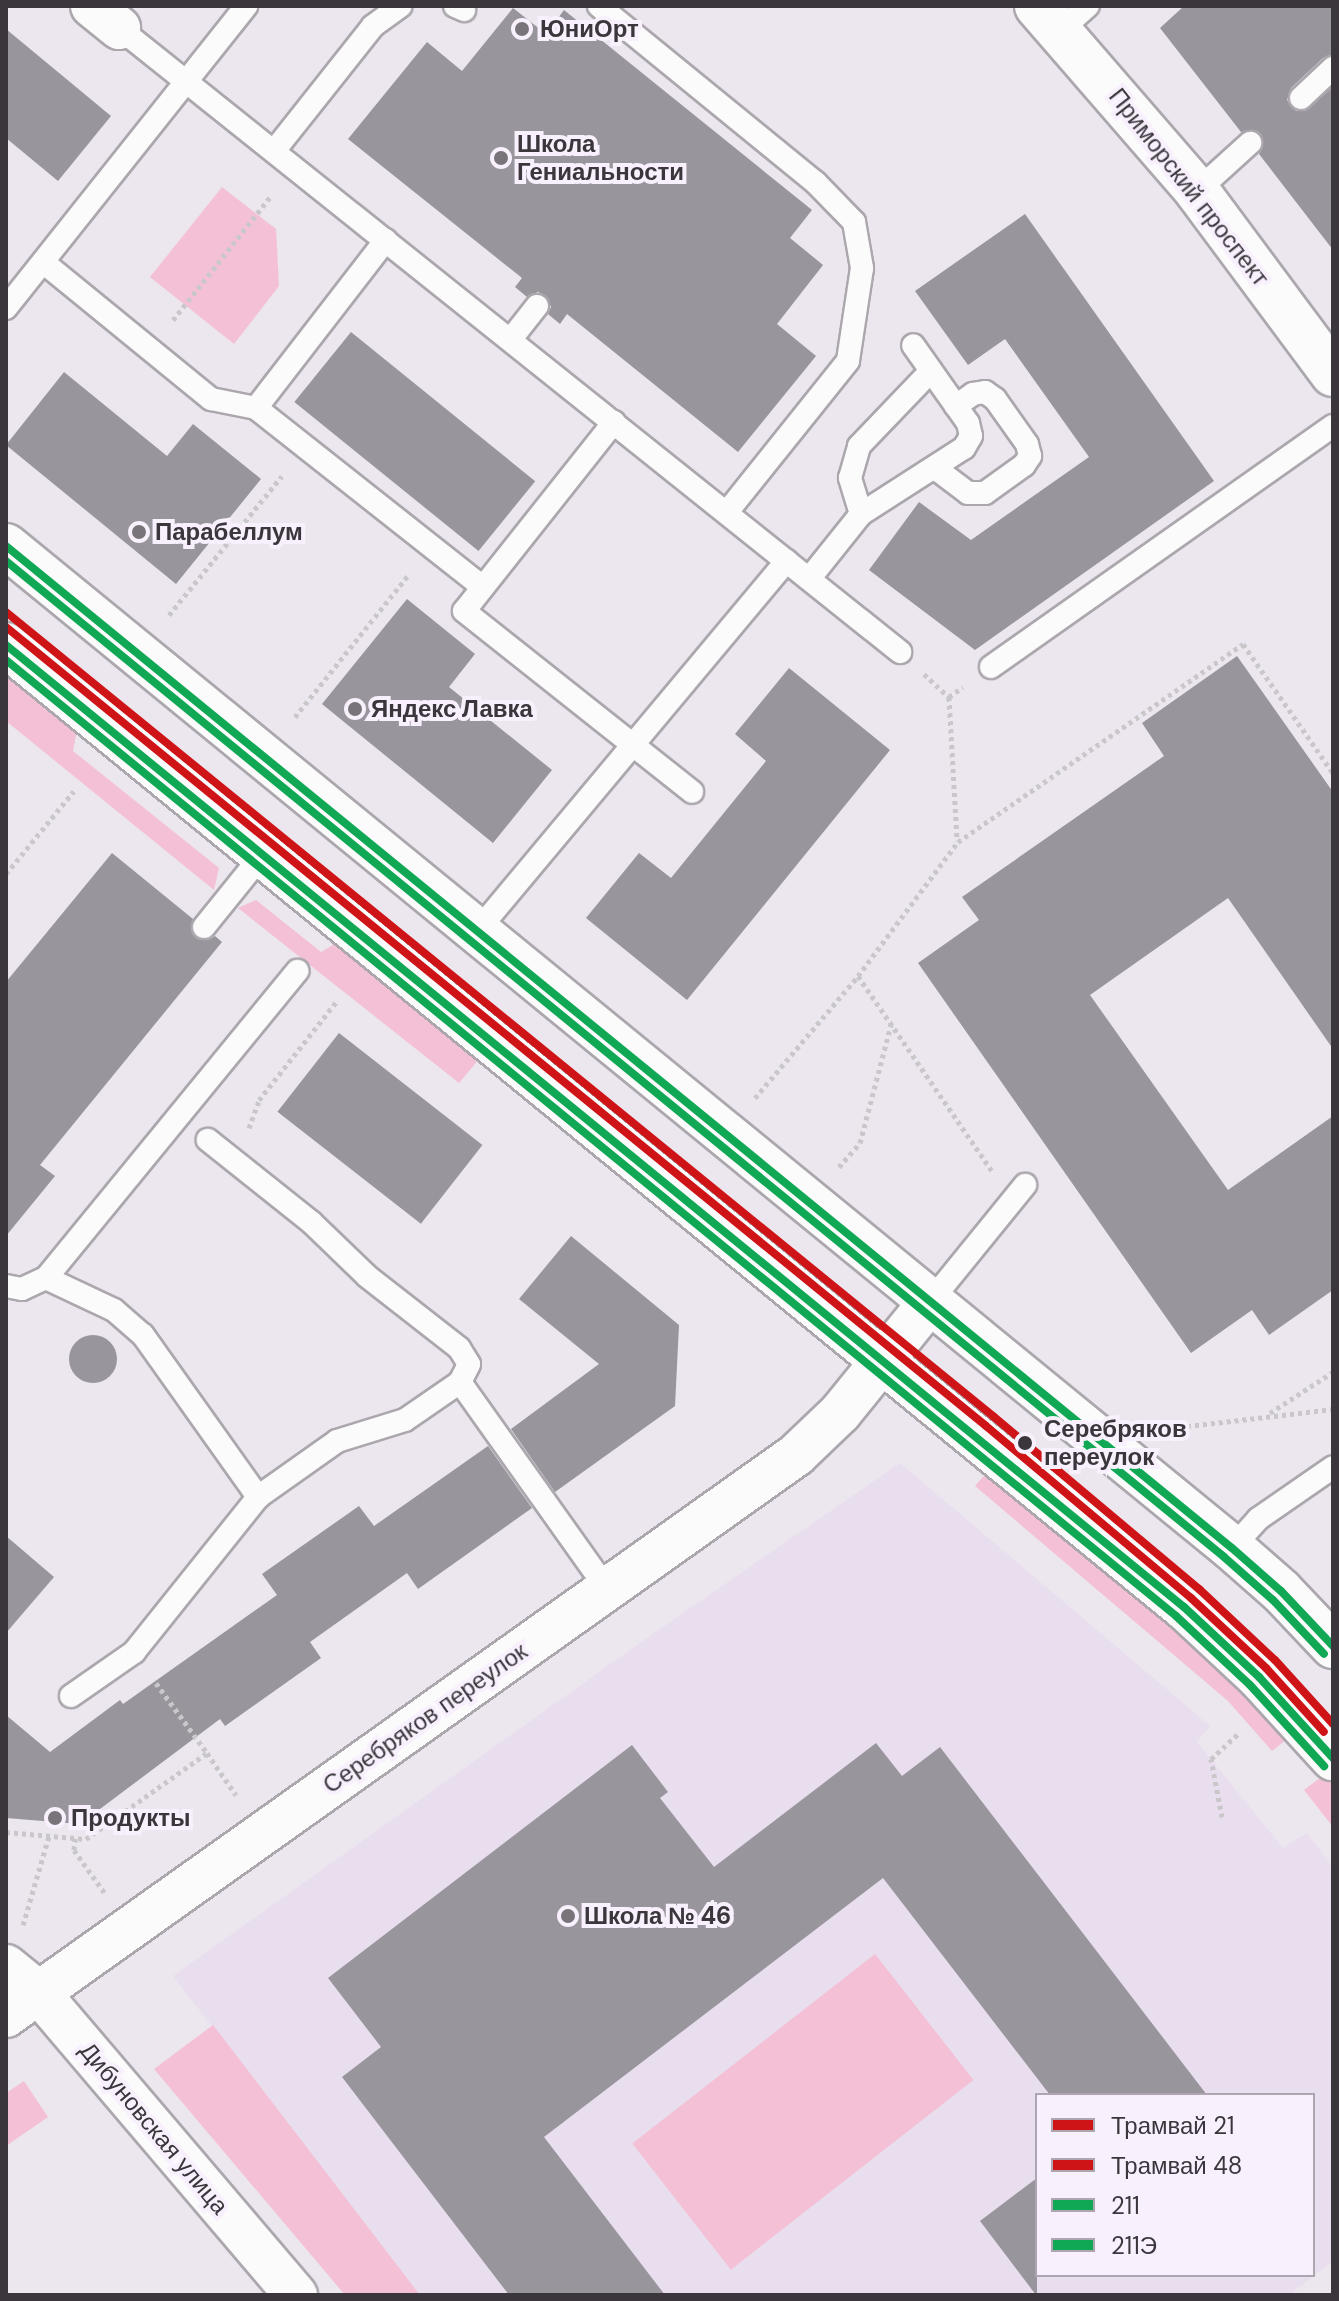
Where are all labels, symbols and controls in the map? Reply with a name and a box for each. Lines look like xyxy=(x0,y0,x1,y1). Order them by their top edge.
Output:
place label: ЮниОрт xyxy=(540,15,639,43)
marker: ЮниОрт xyxy=(511,18,533,40)
street label: Приморский проспект xyxy=(1103,83,1275,291)
place label: Школа Гениальности xyxy=(517,130,684,186)
marker: Школа Гениальности xyxy=(492,149,510,167)
place label: Парабеллум xyxy=(155,518,303,546)
marker: Парабеллум xyxy=(130,523,148,541)
place label: Яндекс Лавка xyxy=(371,695,533,723)
marker: Яндекс Лавка xyxy=(346,700,364,718)
place label: Серебряков переулок xyxy=(1044,1415,1187,1471)
marker: Серебряков переулок xyxy=(1013,1431,1037,1455)
street label: Серебряков переулок xyxy=(317,1637,533,1799)
place label: Продукты xyxy=(71,1804,190,1832)
marker: Продукты xyxy=(46,1809,64,1827)
place label: Школа № 46 xyxy=(584,1902,731,1930)
marker: Школа № 46 xyxy=(559,1907,577,1925)
street label: Дибуновская улица xyxy=(74,2036,234,2220)
legend xyxy=(1035,2093,1315,2277)
text: Трамвай 21 xyxy=(1111,2110,1234,2141)
text: Трамвай 48 xyxy=(1111,2150,1242,2181)
text: 211 xyxy=(1111,2190,1140,2221)
text: 211Э xyxy=(1111,2230,1157,2261)

